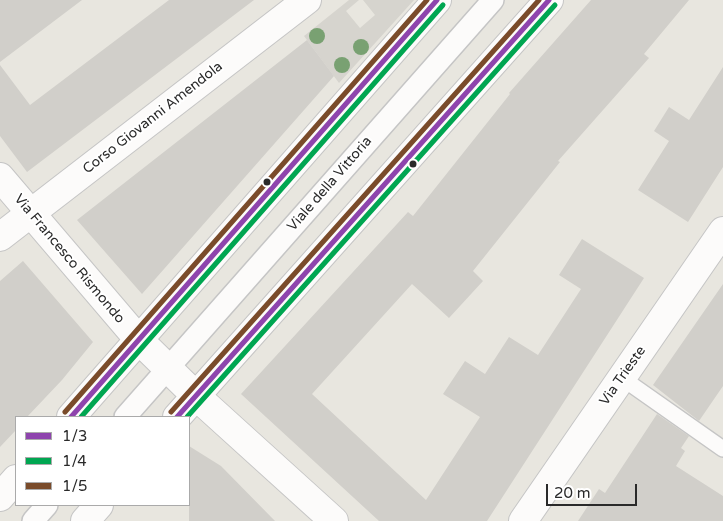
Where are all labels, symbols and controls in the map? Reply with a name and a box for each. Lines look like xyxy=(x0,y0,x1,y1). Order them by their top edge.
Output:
street label: Corso Giovanni Amendola xyxy=(80,58,226,178)
street label: Viale della Vittoria xyxy=(284,133,376,235)
unlabelled marker xyxy=(408,159,418,169)
unlabelled marker xyxy=(262,177,272,187)
street label: Via Francesco Rismondo xyxy=(10,191,128,327)
street label: Via Trieste xyxy=(596,343,650,409)
legend xyxy=(15,416,190,506)
text: 1/3 xyxy=(62,427,88,445)
text: 1/4 xyxy=(62,452,87,470)
scale bar xyxy=(548,474,639,506)
text: 1/5 xyxy=(62,477,88,495)
text: 20 m xyxy=(554,484,591,502)

